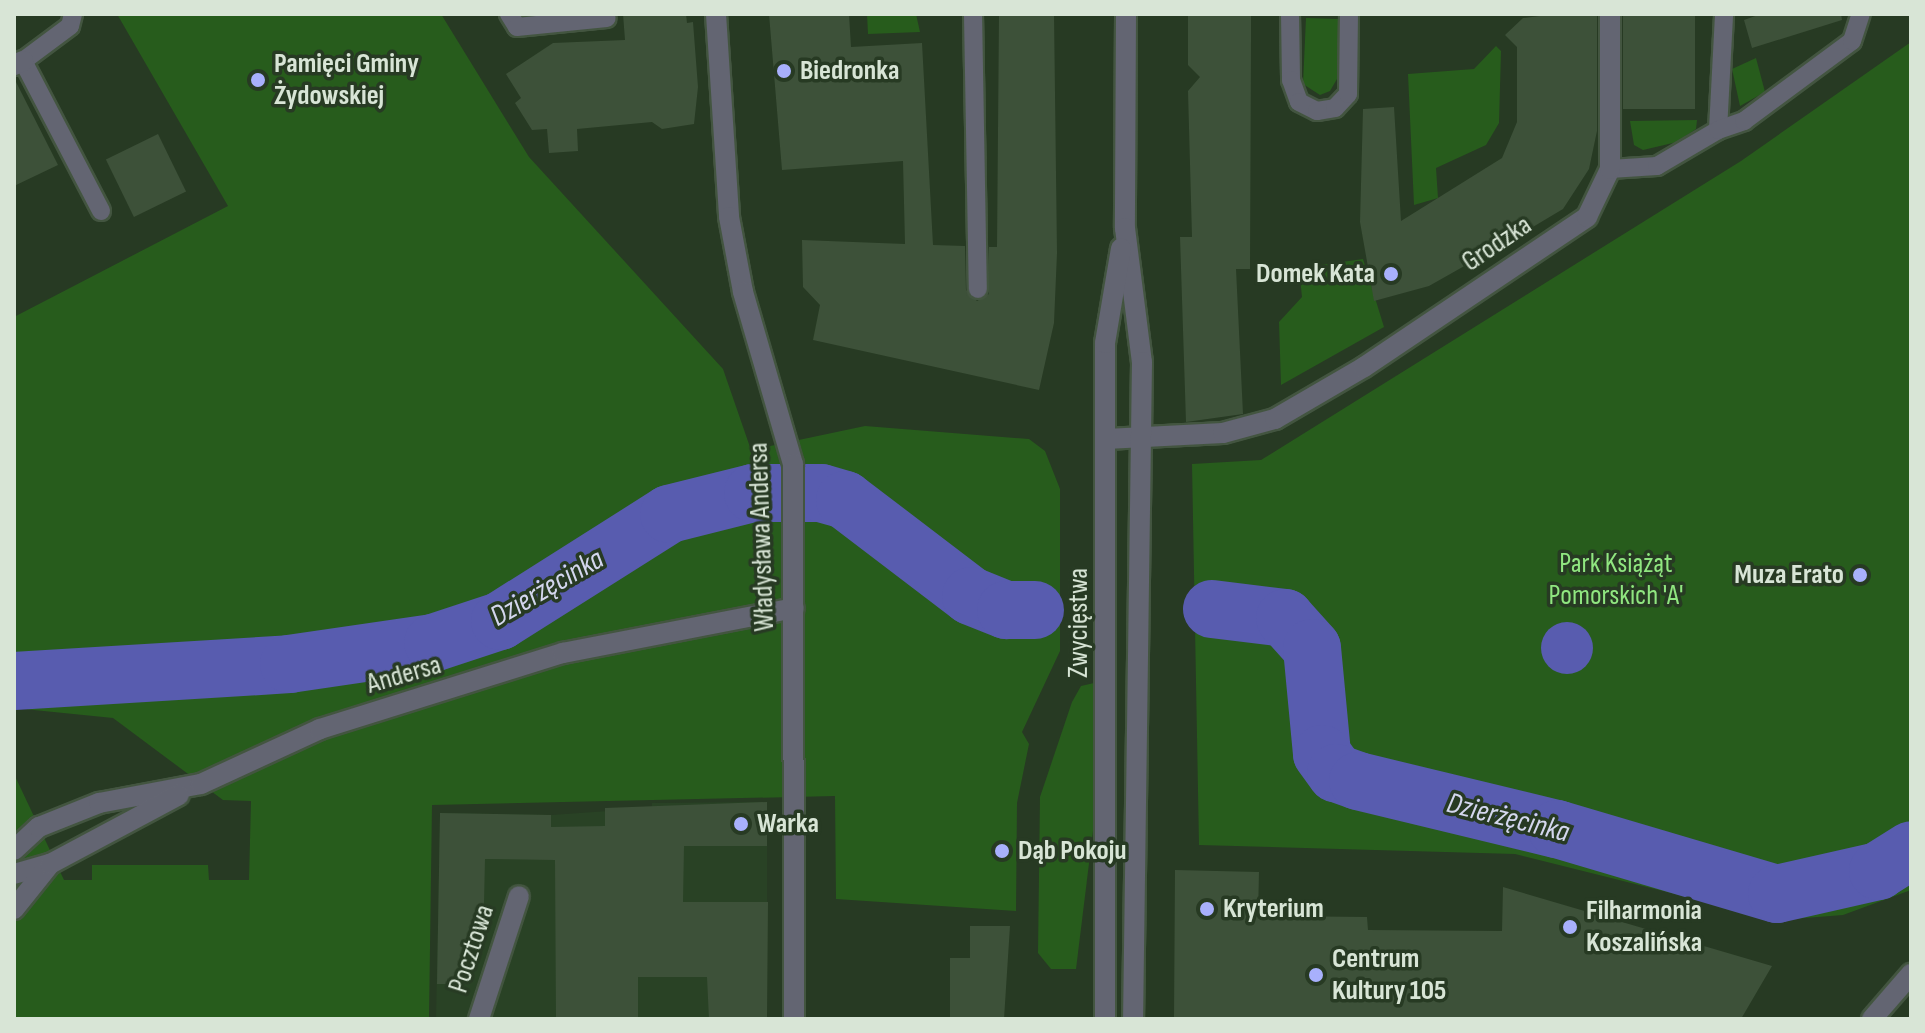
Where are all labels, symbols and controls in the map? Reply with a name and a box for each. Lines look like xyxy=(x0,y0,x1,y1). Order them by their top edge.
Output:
place label: Pamięci Gminy Żydowskiej xyxy=(274,47,419,113)
place label: Biedronka xyxy=(800,54,899,88)
marker: Biedronka xyxy=(775,62,793,80)
marker: Pamięci Gminy Żydowskiej xyxy=(249,71,267,89)
street label: Grodzka xyxy=(1456,209,1538,279)
place label: Domek Kata xyxy=(1256,257,1375,291)
marker: Domek Kata xyxy=(1382,265,1400,283)
street label: Władysława Andersa xyxy=(742,442,782,632)
water label: Dzierżęcinka xyxy=(484,541,610,635)
park label: Park Książąt Pomorskich 'A' xyxy=(1548,547,1684,613)
place label: Muza Erato xyxy=(1734,558,1844,592)
marker: Muza Erato xyxy=(1851,566,1869,584)
street label: Zwycięstwa xyxy=(1062,568,1096,678)
street label: Andersa xyxy=(363,648,445,702)
water label: Dzierżęcinka xyxy=(1443,785,1573,851)
place label: Warka xyxy=(757,807,819,841)
marker: Warka xyxy=(732,815,750,833)
place label: Dąb Pokoju xyxy=(1018,834,1127,868)
marker: Dąb Pokoju xyxy=(993,842,1011,860)
place label: Kryterium xyxy=(1223,892,1324,926)
place label: Filharmonia Koszalińska xyxy=(1586,894,1702,960)
marker: Kryterium xyxy=(1198,900,1216,918)
street label: Pocztowa xyxy=(442,901,502,997)
marker: Filharmonia Koszalińska xyxy=(1561,918,1579,936)
place label: Centrum Kultury 105 xyxy=(1332,942,1446,1008)
marker: Centrum Kultury 105 xyxy=(1307,966,1325,984)

